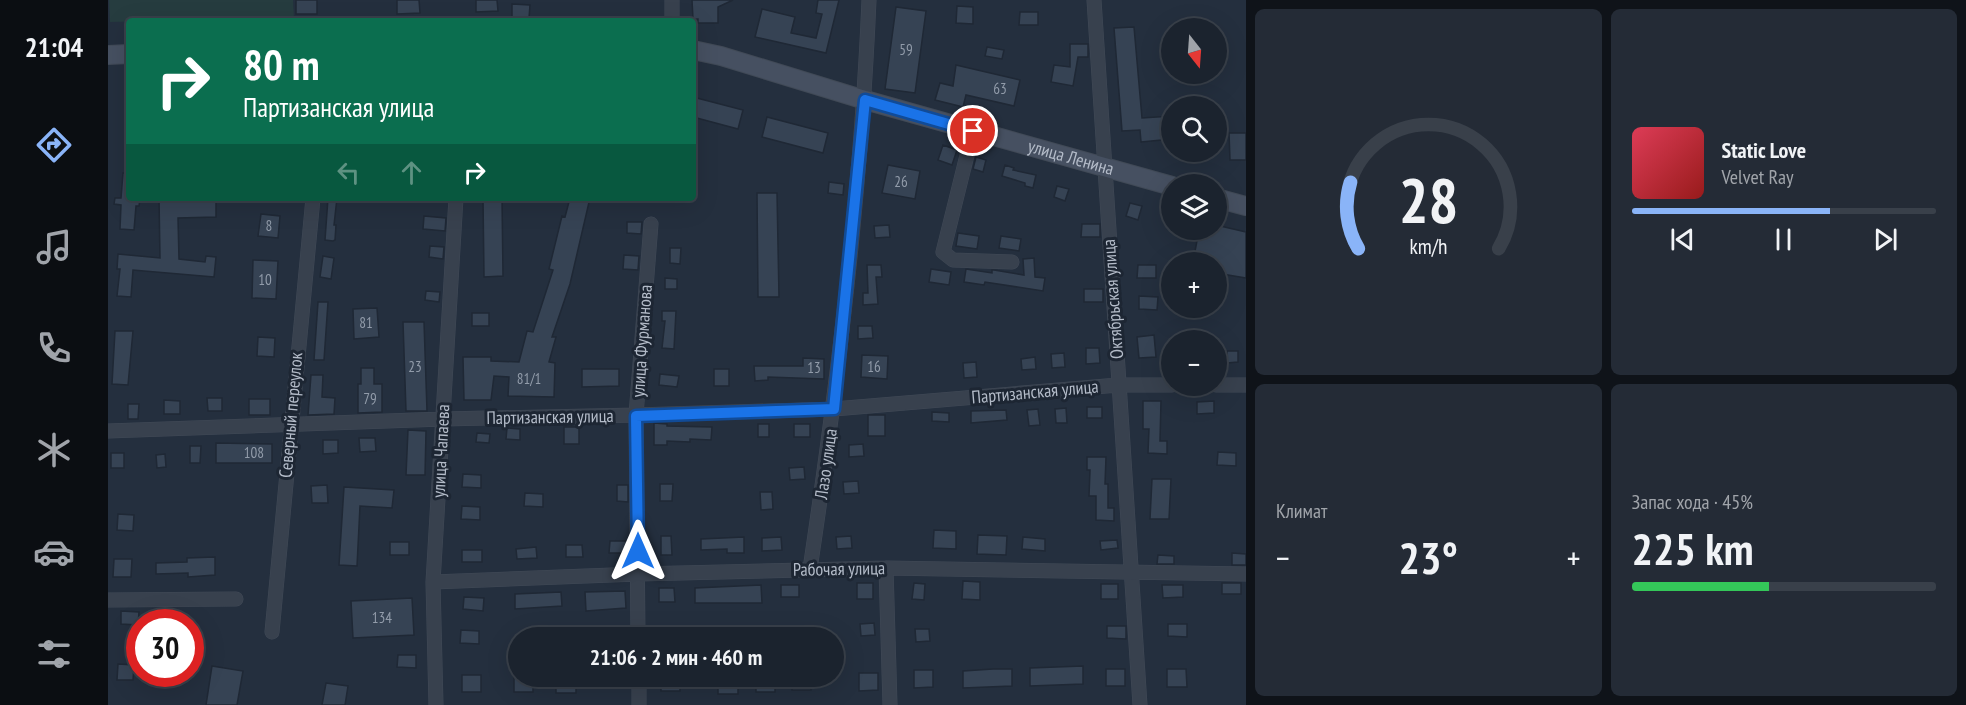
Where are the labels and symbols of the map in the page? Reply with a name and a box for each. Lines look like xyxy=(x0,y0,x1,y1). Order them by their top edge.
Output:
north arrow xyxy=(1161,18,1227,84)
house number: 59 xyxy=(899,40,913,59)
house number: 63 xyxy=(993,79,1007,98)
pin xyxy=(947,105,998,156)
street label: улица Ленина xyxy=(1026,134,1116,180)
house number: 26 xyxy=(894,172,908,191)
house number: 8 xyxy=(266,216,272,235)
street label: Октябрьская улица xyxy=(1097,238,1128,360)
house number: 10 xyxy=(258,270,272,289)
street label: улица Фурманова xyxy=(626,284,657,398)
house number: 81 xyxy=(359,313,373,332)
street label: Северный переулок xyxy=(274,351,307,479)
house number: 23 xyxy=(408,357,422,376)
house number: 16 xyxy=(867,357,881,376)
house number: 13 xyxy=(807,358,821,377)
house number: 81/1 xyxy=(517,369,541,388)
street label: Партизанская улица xyxy=(970,374,1099,409)
house number: 79 xyxy=(363,389,377,408)
street label: улица Чапаева xyxy=(427,404,454,498)
street label: Партизанская улица xyxy=(486,404,614,429)
street label: Лазо улица xyxy=(809,427,842,502)
house number: 108 xyxy=(244,443,264,462)
position arrow xyxy=(606,519,670,583)
street label: Рабочая улица xyxy=(793,556,885,581)
house number: 134 xyxy=(372,608,392,627)
speed limit sign: 30 xyxy=(126,609,204,687)

